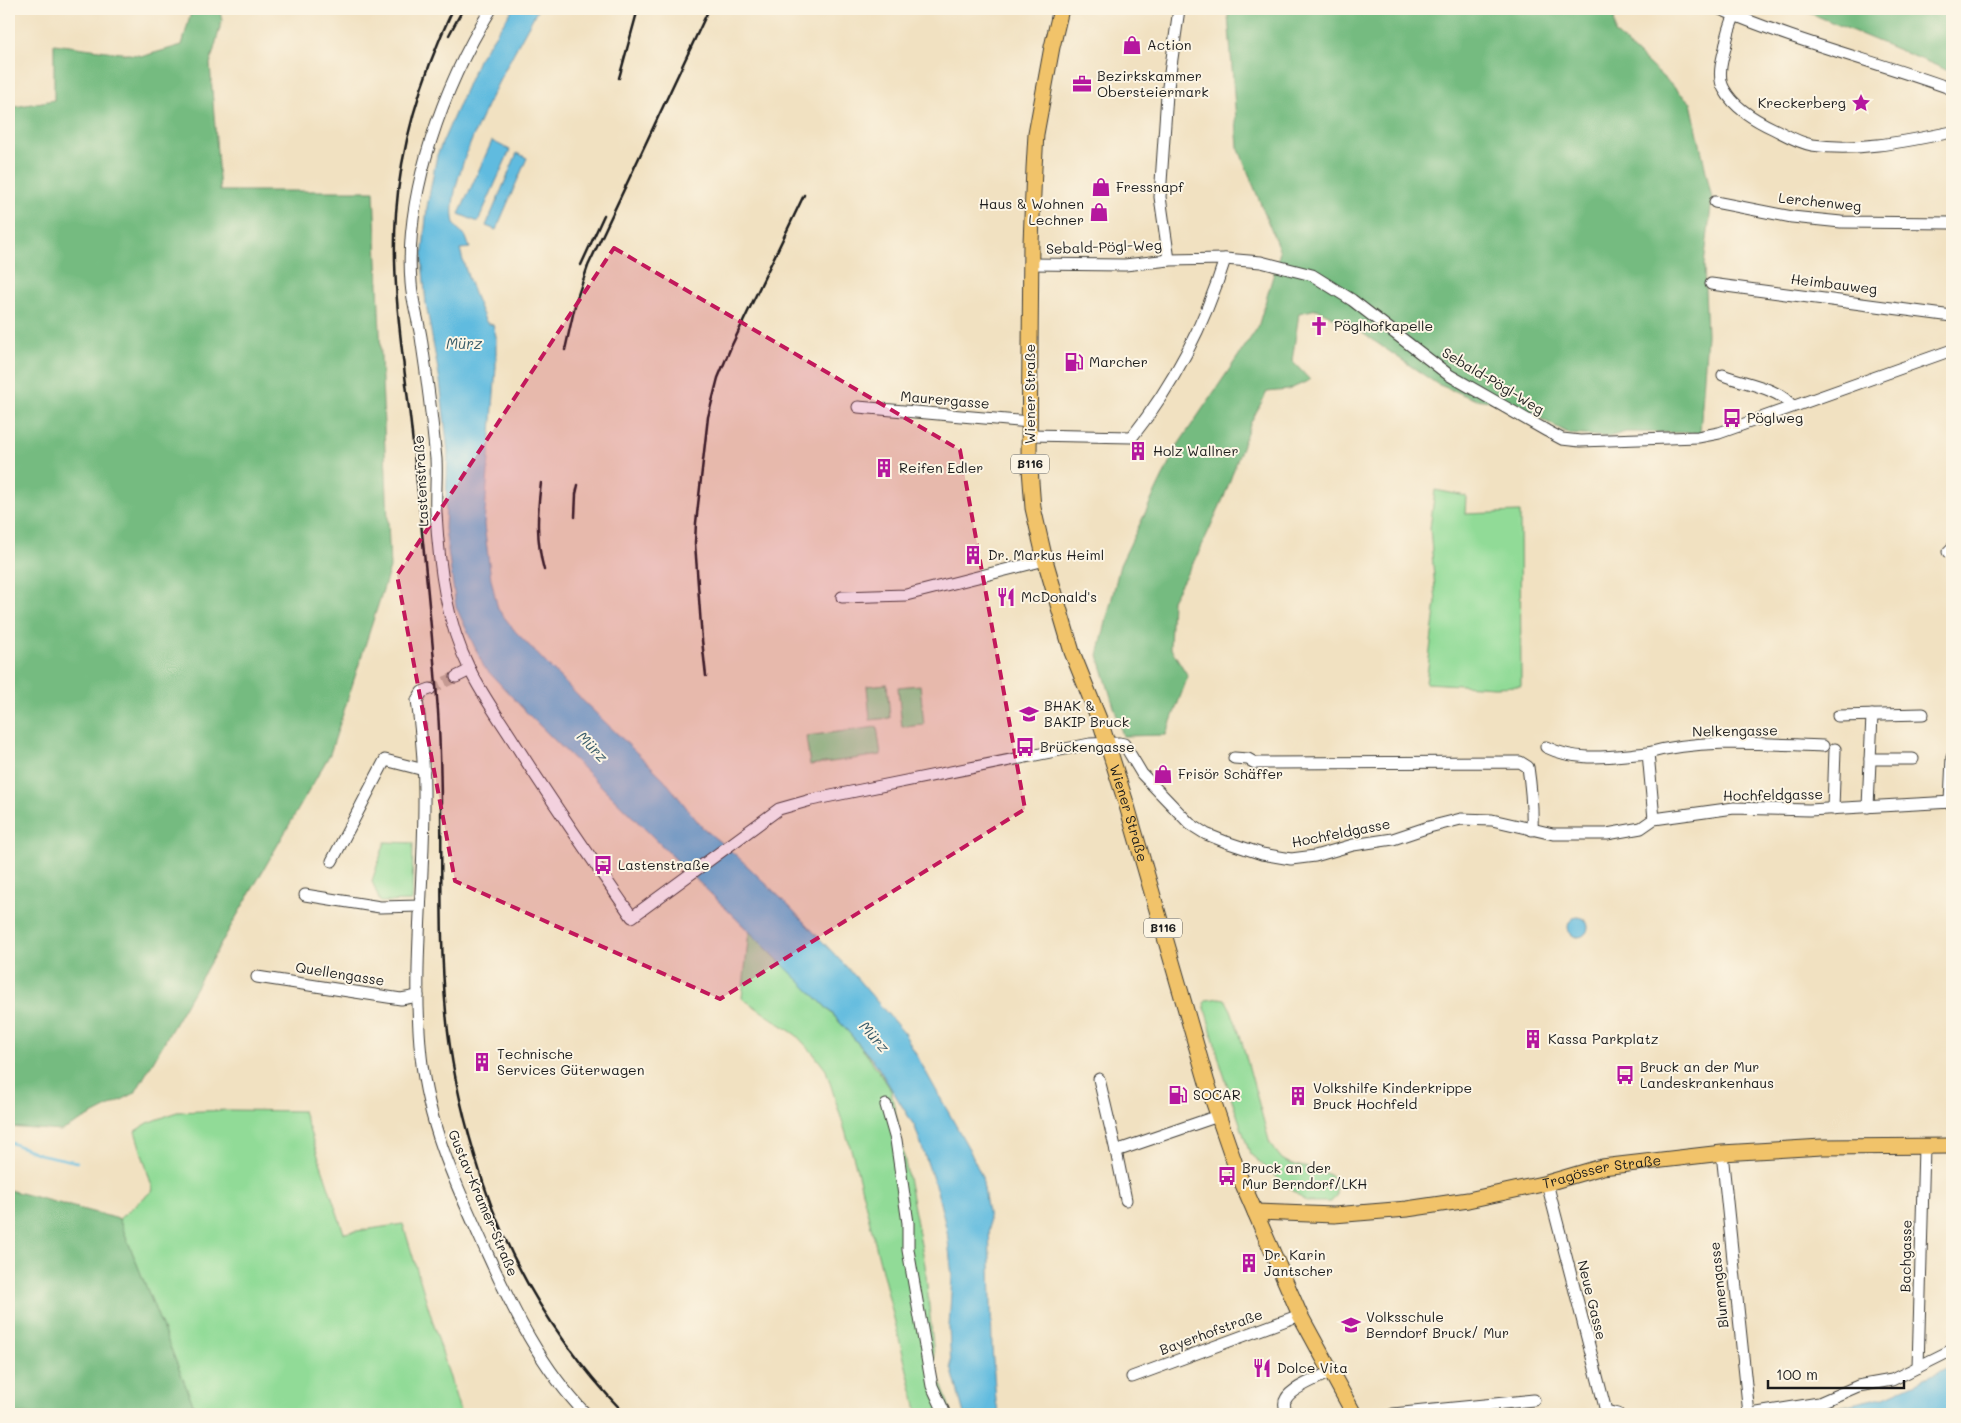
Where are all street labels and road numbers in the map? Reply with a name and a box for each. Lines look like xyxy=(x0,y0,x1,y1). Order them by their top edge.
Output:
street label: Lerchenweg xyxy=(1778,188,1862,215)
street label: Sebald-Pögl-Weg xyxy=(1046,235,1162,258)
street label: Heimbauweg xyxy=(1790,269,1878,298)
street label: Sebald-Pögl-Weg xyxy=(1439,343,1548,419)
street label: Wiener Straße xyxy=(1020,344,1039,444)
street label: Maurergasse xyxy=(900,386,990,413)
street label: Lastenstraße xyxy=(409,435,432,527)
road number: B116 xyxy=(1011,454,1049,474)
street label: Nelkengasse xyxy=(1692,720,1778,741)
street label: Wiener Straße xyxy=(1105,762,1153,864)
street label: Hochfeldgasse xyxy=(1723,784,1823,805)
street label: Hochfeldgasse xyxy=(1290,814,1392,851)
road number: B116 xyxy=(1144,918,1182,938)
street label: Quellengasse xyxy=(294,957,386,990)
street label: Gustav-Kramer-Straße xyxy=(444,1127,523,1279)
street label: Tragösser Straße xyxy=(1541,1150,1662,1193)
street label: Bachgasse xyxy=(1895,1219,1916,1292)
street label: Blumengasse xyxy=(1705,1241,1732,1329)
street label: Neue Gasse xyxy=(1573,1258,1612,1342)
street label: Bayerhofstraße xyxy=(1157,1304,1265,1359)

